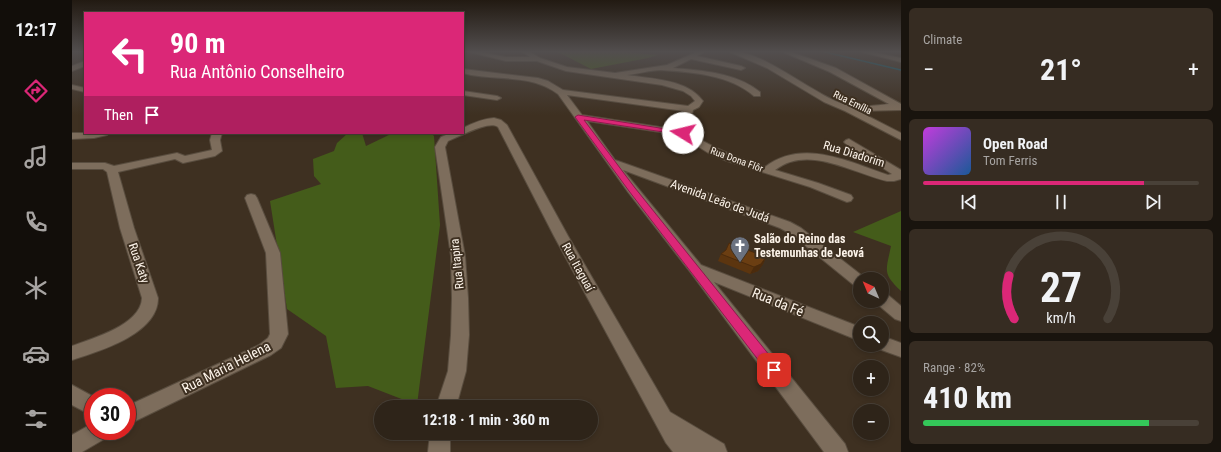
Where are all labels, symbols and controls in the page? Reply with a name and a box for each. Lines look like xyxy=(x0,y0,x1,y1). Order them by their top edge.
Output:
text: 12:17 xyxy=(15,19,57,40)
text: 90 m xyxy=(170,27,226,60)
icon: left xyxy=(104,28,156,80)
text: Climate xyxy=(923,32,962,47)
text: 21° xyxy=(1040,52,1082,87)
text: − xyxy=(923,57,934,82)
text: + xyxy=(1188,57,1199,82)
text: Rua Antônio Conselheiro xyxy=(170,61,345,82)
icon: directions xyxy=(22,77,50,105)
street label: Rua Emília xyxy=(832,88,874,117)
icon: arrive xyxy=(141,104,163,126)
text: Then xyxy=(104,106,133,124)
position arrow xyxy=(662,112,704,154)
text: Open Road xyxy=(983,135,1048,153)
street label: Rua Diadorim xyxy=(822,138,886,170)
icon: music xyxy=(22,143,50,171)
street label: Rua Dona Flôr xyxy=(709,145,765,174)
text: Tom Ferris xyxy=(983,153,1037,168)
street label: Avenida Leão de Judá xyxy=(669,177,771,225)
icon: previous xyxy=(958,191,980,213)
icon: pause xyxy=(1050,191,1072,213)
icon: next xyxy=(1142,191,1164,213)
icon: phone xyxy=(22,208,50,236)
place label: Salão do Reino das Testemunhas de Jeová xyxy=(754,232,864,260)
church icon: Salão do Reino das Testemunhas de Jeová xyxy=(729,235,751,263)
street label: Rua Itapira xyxy=(447,238,467,290)
street label: Rua Itaguaí xyxy=(559,240,598,295)
street label: Rua Katy xyxy=(126,241,152,285)
text: 27 xyxy=(1040,263,1082,312)
north arrow xyxy=(853,272,889,308)
map controls xyxy=(853,272,889,440)
icon: climate xyxy=(22,274,50,302)
street label: Rua da Fé xyxy=(750,284,806,320)
text: km/h xyxy=(1046,310,1076,326)
button: search xyxy=(853,316,889,352)
street label: Rua Maria Helena xyxy=(179,338,273,396)
icon: car xyxy=(22,340,50,368)
pin xyxy=(757,353,791,387)
icon: arrive xyxy=(763,359,785,381)
button: + xyxy=(853,360,889,396)
text: Range · 82% xyxy=(923,360,985,375)
text: 410 km xyxy=(923,380,1012,415)
speed limit sign: 30 xyxy=(84,388,136,440)
button: − xyxy=(853,404,889,440)
icon: filters xyxy=(22,405,50,433)
text: 12:18 · 1 min · 360 m xyxy=(422,411,550,429)

